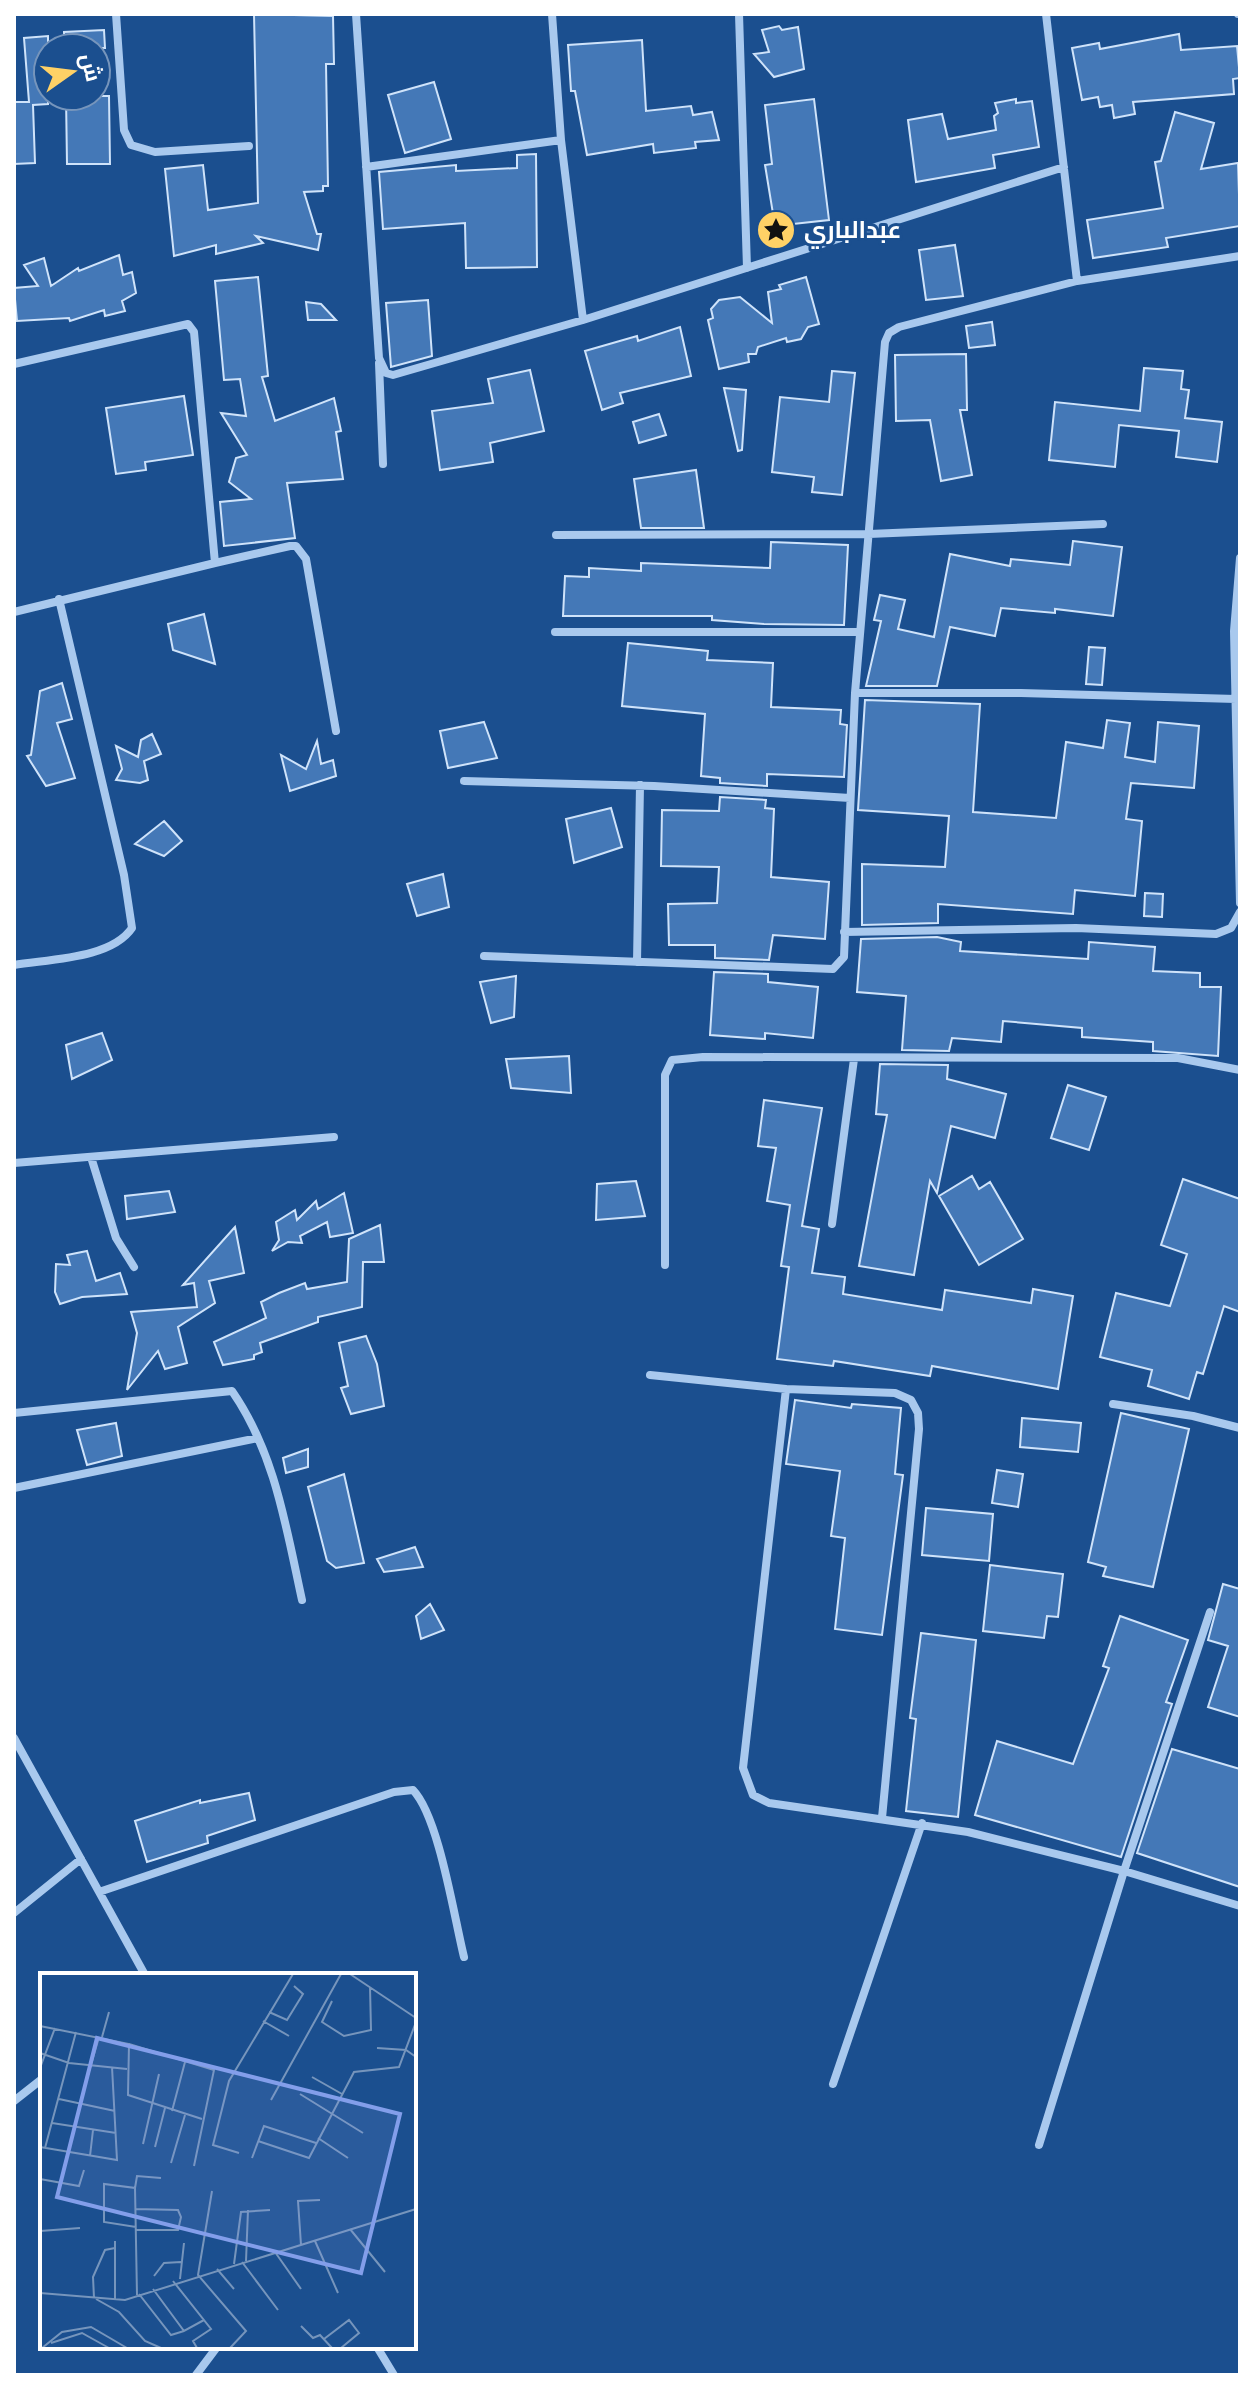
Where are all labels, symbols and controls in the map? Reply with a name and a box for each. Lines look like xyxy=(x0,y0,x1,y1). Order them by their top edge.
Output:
north arrow xyxy=(32,32,112,112)
text: ش xyxy=(73,51,106,84)
place icon: عبدالباري xyxy=(755,209,797,251)
place label: عبدالباري xyxy=(804,216,901,249)
inset map xyxy=(40,1973,416,2349)

